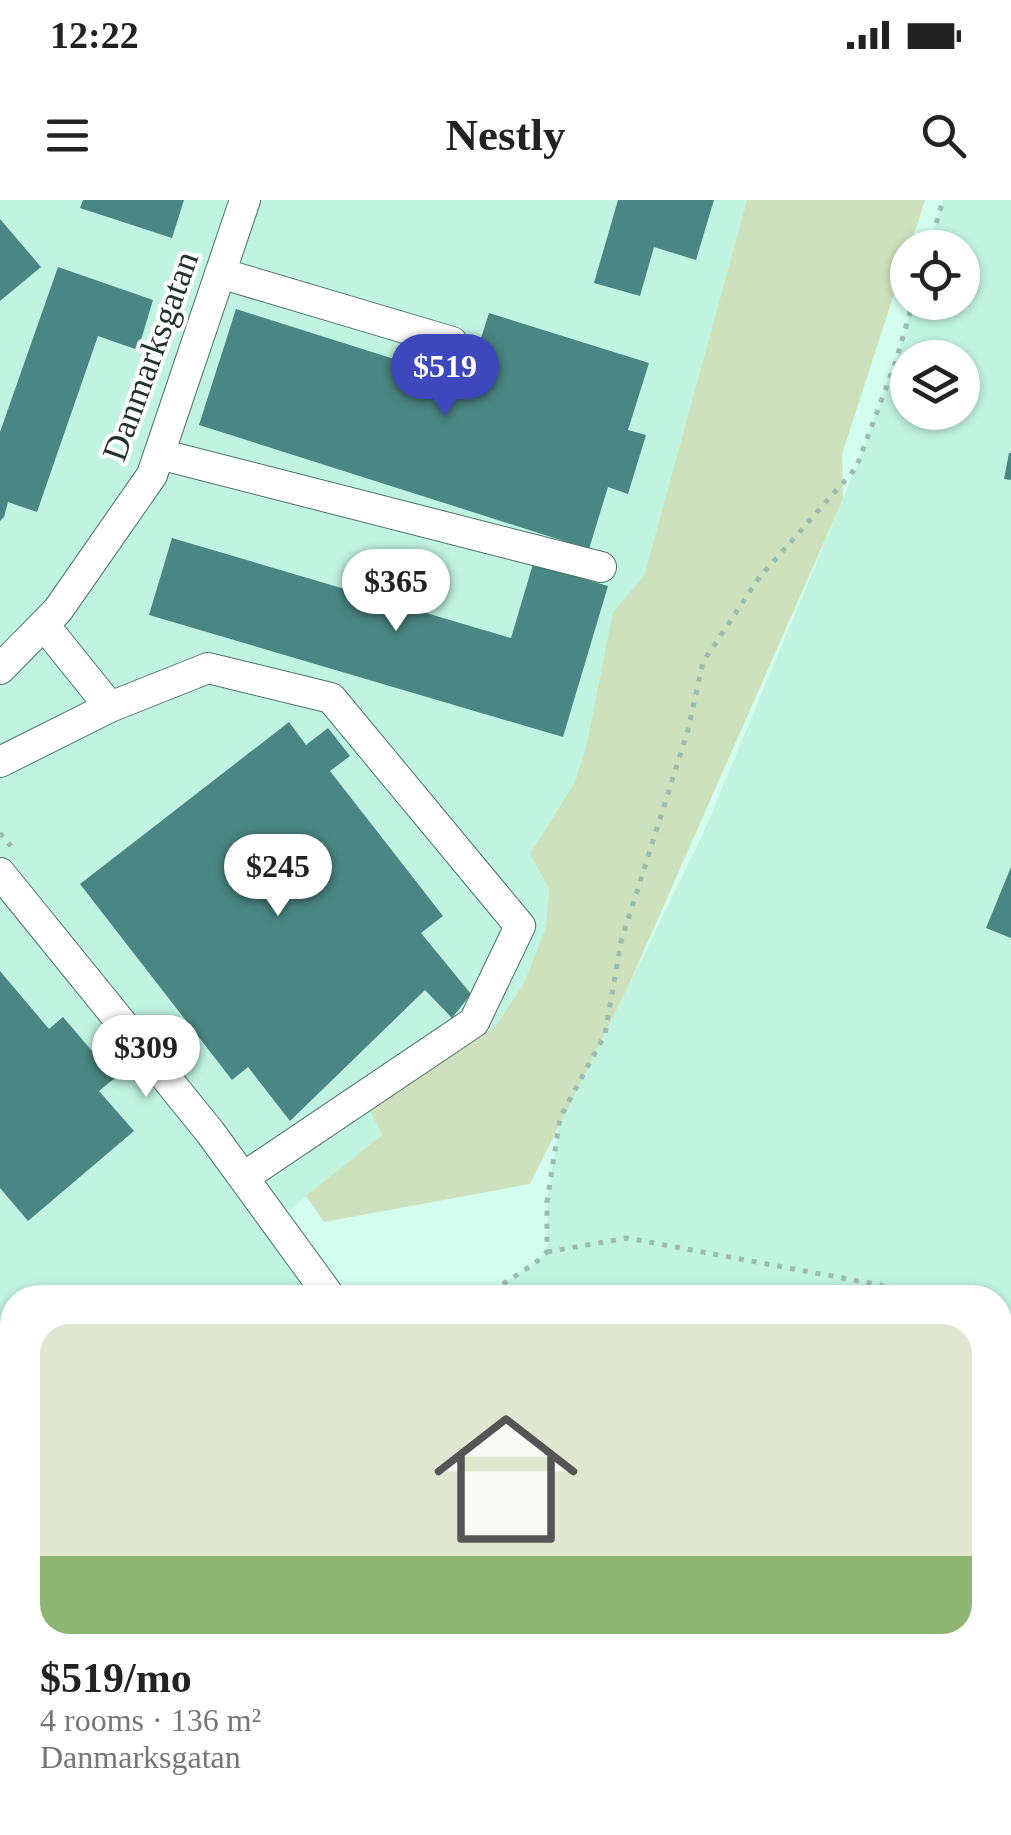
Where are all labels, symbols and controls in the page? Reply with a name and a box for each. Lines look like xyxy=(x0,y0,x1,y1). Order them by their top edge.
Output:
text: 12:22 xyxy=(50,14,139,56)
icon: menu xyxy=(40,108,95,163)
icon: search xyxy=(916,108,971,163)
text: Nestly xyxy=(446,110,565,160)
map controls xyxy=(890,230,980,430)
button: locate xyxy=(890,230,980,320)
street label: Danmarksgatan xyxy=(95,246,206,466)
pin: $519 xyxy=(386,334,504,419)
button: layers xyxy=(890,340,980,430)
text: $519 xyxy=(413,348,477,384)
pin: $365 xyxy=(337,549,455,634)
text: $365 xyxy=(364,563,428,599)
pin: $245 xyxy=(219,834,337,919)
text: $245 xyxy=(246,848,310,884)
pin: $309 xyxy=(87,1015,205,1100)
text: $309 xyxy=(114,1029,178,1065)
icon: home xyxy=(416,1389,596,1569)
text: $519/mo xyxy=(40,1655,192,1701)
text: 4 rooms · 136 m² xyxy=(40,1702,261,1738)
text: Danmarksgatan xyxy=(40,1739,241,1775)

